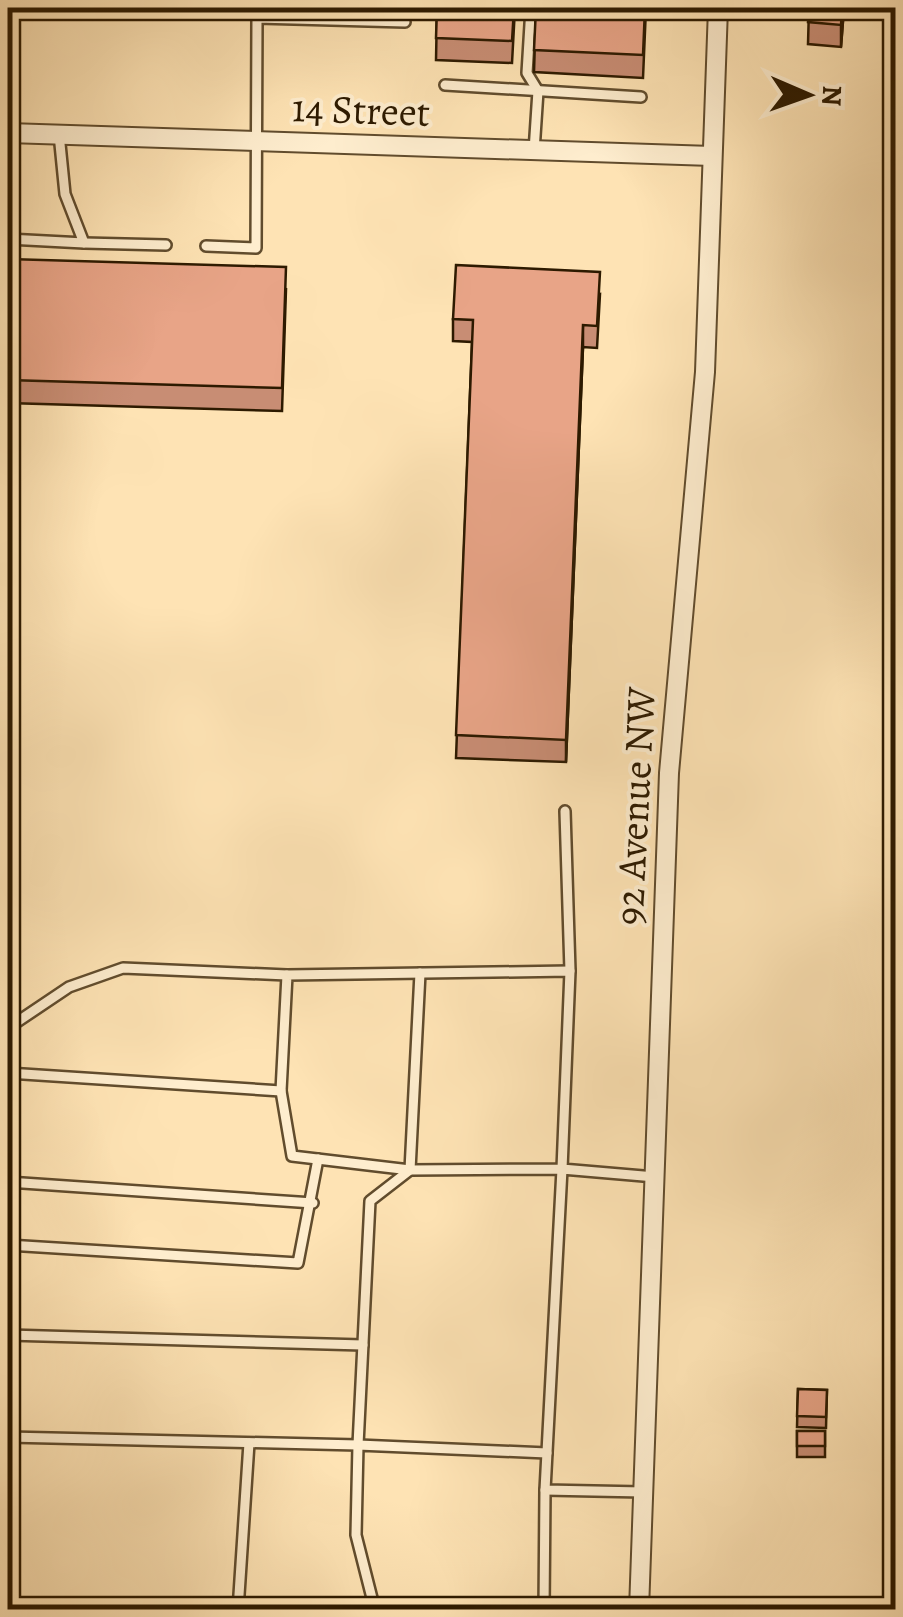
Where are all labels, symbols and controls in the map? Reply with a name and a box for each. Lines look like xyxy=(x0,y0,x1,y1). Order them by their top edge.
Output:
north arrow xyxy=(758,45,858,145)
street label: 14 Street xyxy=(291,80,431,140)
text: N xyxy=(813,85,851,107)
street label: 92 Avenue NW xyxy=(601,685,669,926)

